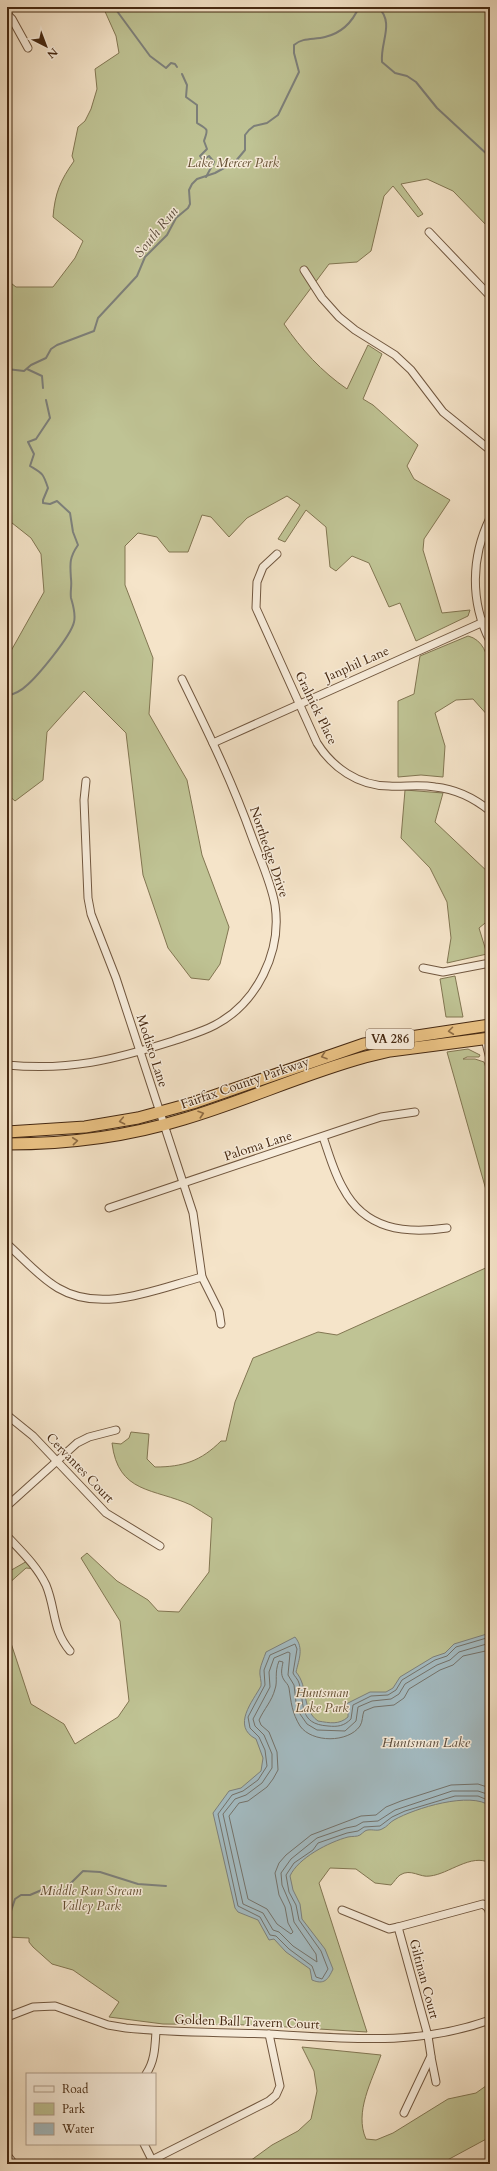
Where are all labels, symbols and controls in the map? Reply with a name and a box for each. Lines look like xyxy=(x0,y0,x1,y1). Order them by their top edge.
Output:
north arrow xyxy=(26,26,66,66)
text: N xyxy=(43,44,61,62)
park label: Lake Mercer Park xyxy=(187,154,279,172)
water label: South Run xyxy=(130,202,182,261)
street label: Janphil Lane xyxy=(320,642,392,687)
street label: Gralnick Place xyxy=(290,668,342,748)
street label: Northedge Drive xyxy=(245,804,293,900)
street label: Modisto Lane xyxy=(132,1012,172,1090)
one-way arrow xyxy=(448,1026,455,1035)
road number: VA 286 xyxy=(366,1029,414,1049)
one-way arrow xyxy=(321,1052,328,1060)
street label: Fairfax County Parkway xyxy=(178,1053,312,1113)
one-way arrow xyxy=(198,1110,205,1119)
one-way arrow xyxy=(118,1117,125,1125)
street label: Paloma Lane xyxy=(222,1127,294,1165)
one-way arrow xyxy=(72,1137,78,1146)
street label: Cervantes Court xyxy=(42,1429,118,1507)
park label: Huntsman Lake Park xyxy=(295,1684,349,1717)
water label: Huntsman Lake xyxy=(382,1733,471,1752)
park label: Middle Run Stream Valley Park xyxy=(40,1882,142,1915)
street label: Giltinan Court xyxy=(405,1937,443,2021)
street label: Golden Ball Tavern Court xyxy=(174,2010,320,2034)
legend xyxy=(26,2073,156,2145)
text: Road xyxy=(62,2081,89,2097)
text: Park xyxy=(62,2101,86,2117)
text: Water xyxy=(61,2121,95,2137)

